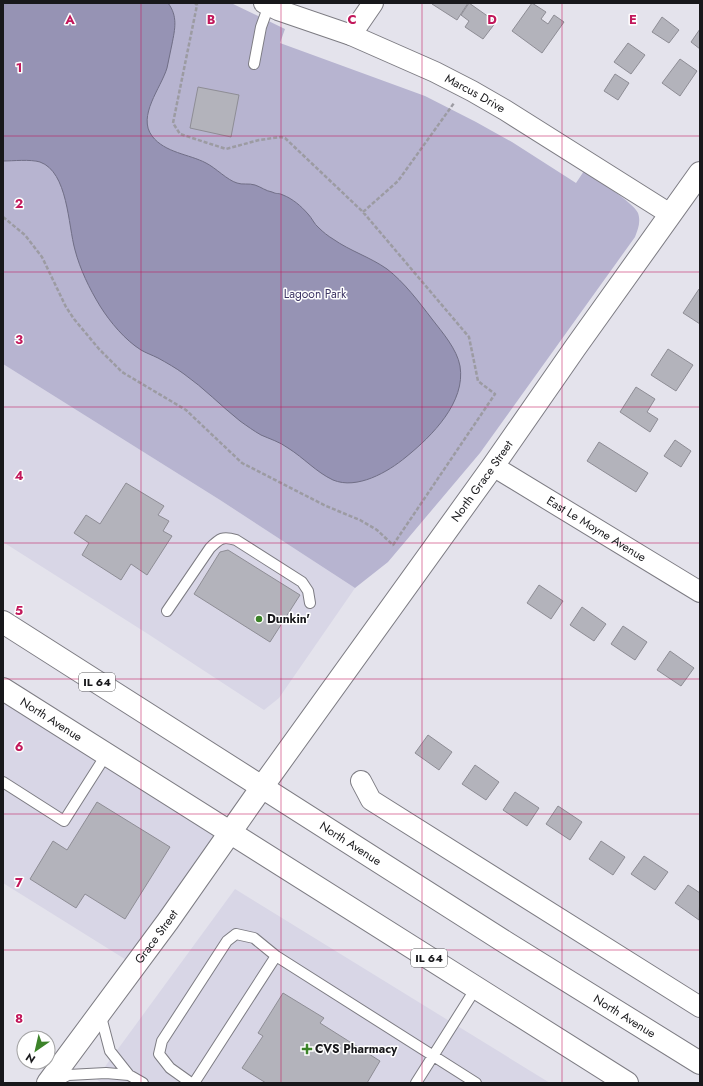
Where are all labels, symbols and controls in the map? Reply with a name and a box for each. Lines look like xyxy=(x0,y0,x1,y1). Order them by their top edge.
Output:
text: A xyxy=(64,10,75,29)
text: B xyxy=(207,10,216,29)
text: C xyxy=(347,10,357,29)
text: D xyxy=(487,10,497,29)
text: E xyxy=(629,10,637,29)
text: 1 xyxy=(16,58,22,77)
street label: Marcus Drive xyxy=(442,70,509,117)
text: 2 xyxy=(15,194,23,213)
park label: Lagoon Park xyxy=(284,285,347,303)
text: 3 xyxy=(15,330,23,349)
street label: North Grace Street xyxy=(447,437,517,526)
text: 4 xyxy=(14,466,24,485)
street label: East Le Moyne Avenue xyxy=(543,492,650,566)
text: 5 xyxy=(15,601,23,620)
place label: Dunkin' xyxy=(267,610,310,628)
marker: Dunkin' xyxy=(254,614,264,624)
road number: IL 64 xyxy=(79,673,115,691)
street label: North Avenue xyxy=(17,693,86,746)
text: 6 xyxy=(15,737,24,756)
street label: North Avenue xyxy=(316,817,385,870)
text: 7 xyxy=(15,873,23,892)
street label: Grace Street xyxy=(130,906,182,968)
road number: IL 64 xyxy=(411,949,447,967)
street label: North Avenue xyxy=(590,990,659,1042)
text: 8 xyxy=(15,1009,23,1028)
north arrow xyxy=(16,1030,56,1070)
place label: CVS Pharmacy xyxy=(315,1040,398,1058)
marker: CVS Pharmacy xyxy=(302,1044,312,1054)
text: N xyxy=(22,1049,39,1067)

